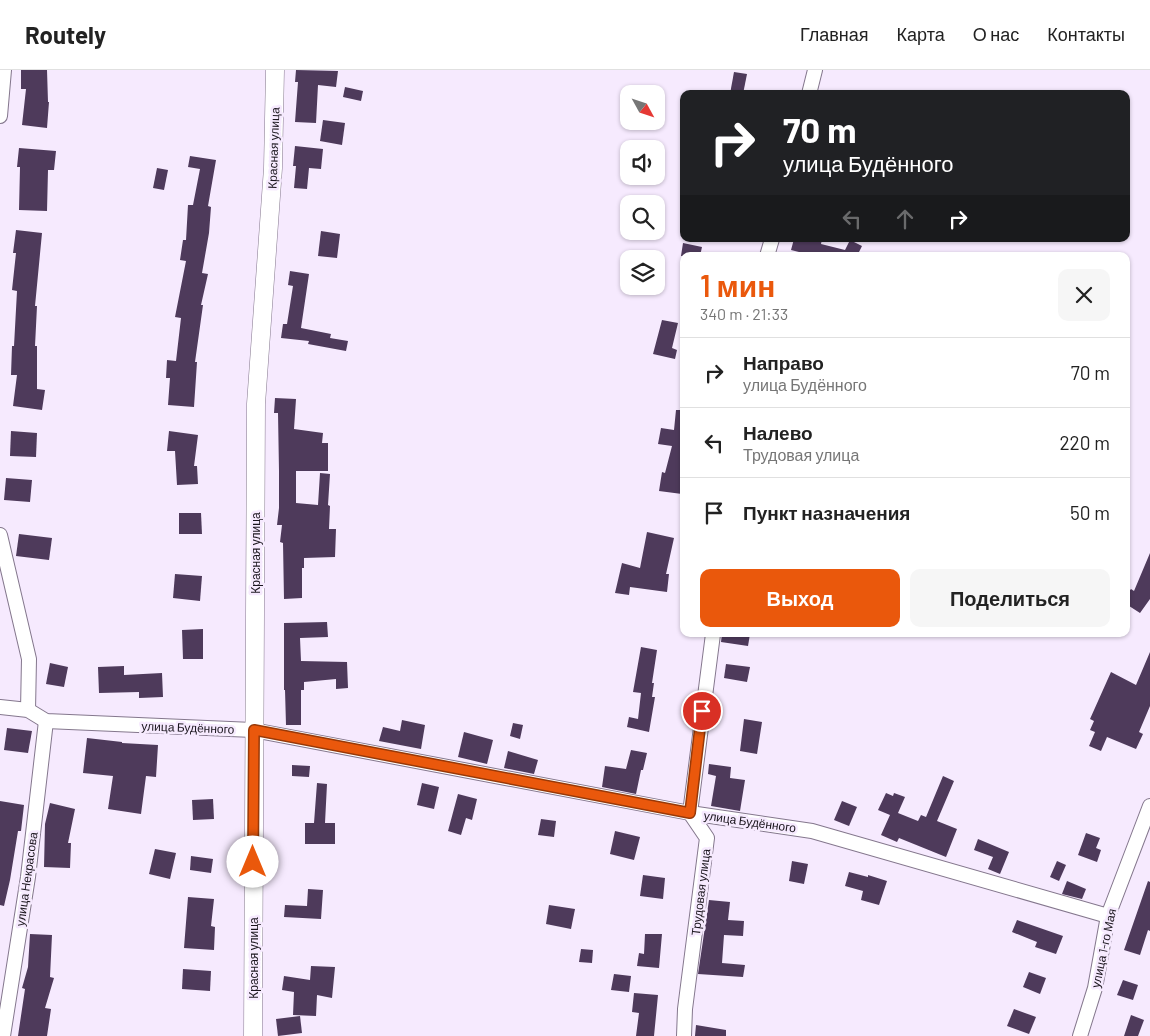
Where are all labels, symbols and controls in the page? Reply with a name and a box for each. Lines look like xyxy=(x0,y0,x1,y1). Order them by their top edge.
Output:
text: Routely xyxy=(25,20,106,49)
text: Главная xyxy=(800,23,869,45)
text: Карта xyxy=(897,23,945,45)
text: О нас xyxy=(973,23,1019,45)
text: Контакты xyxy=(1047,23,1125,45)
north arrow xyxy=(620,85,665,130)
map controls xyxy=(620,85,665,295)
street label: Красная улица xyxy=(265,107,282,189)
text: 70 m xyxy=(783,108,857,150)
icon: right xyxy=(700,110,765,175)
button: sound xyxy=(620,140,665,185)
text: улица Будённого xyxy=(783,150,954,176)
button: search xyxy=(620,195,665,240)
icon: left xyxy=(838,205,866,233)
icon: ahead xyxy=(891,205,919,233)
icon: right xyxy=(944,205,972,233)
button: layers xyxy=(620,250,665,295)
text: 1 мин xyxy=(700,267,775,303)
button: close xyxy=(1058,269,1110,321)
text: 340 m · 21:33 xyxy=(700,304,788,323)
text: Направо xyxy=(743,351,824,374)
icon: right xyxy=(700,359,728,387)
text: 70 m xyxy=(1071,361,1110,384)
text: улица Будённого xyxy=(743,375,867,394)
text: Налево xyxy=(743,421,813,444)
icon: left xyxy=(700,429,728,457)
text: 220 m xyxy=(1059,431,1110,454)
text: Трудовая улица xyxy=(743,445,859,464)
icon: arrive xyxy=(700,499,728,527)
text: Пункт назначения xyxy=(743,501,910,524)
text: 50 m xyxy=(1070,501,1110,524)
street label: Красная улица xyxy=(248,512,263,594)
button: Выход xyxy=(700,569,900,627)
button: Поделиться xyxy=(910,569,1110,627)
pin xyxy=(681,690,723,732)
icon: arrive xyxy=(688,697,716,725)
street label: улица Будённого xyxy=(141,718,235,737)
street label: улица Будённого xyxy=(703,808,797,835)
street label: улица Некрасова xyxy=(12,831,41,927)
position arrow xyxy=(226,835,278,887)
street label: Трудовая улица xyxy=(688,848,713,936)
street label: улица 1-го Мая xyxy=(1088,907,1119,989)
street label: Красная улица xyxy=(246,917,261,999)

